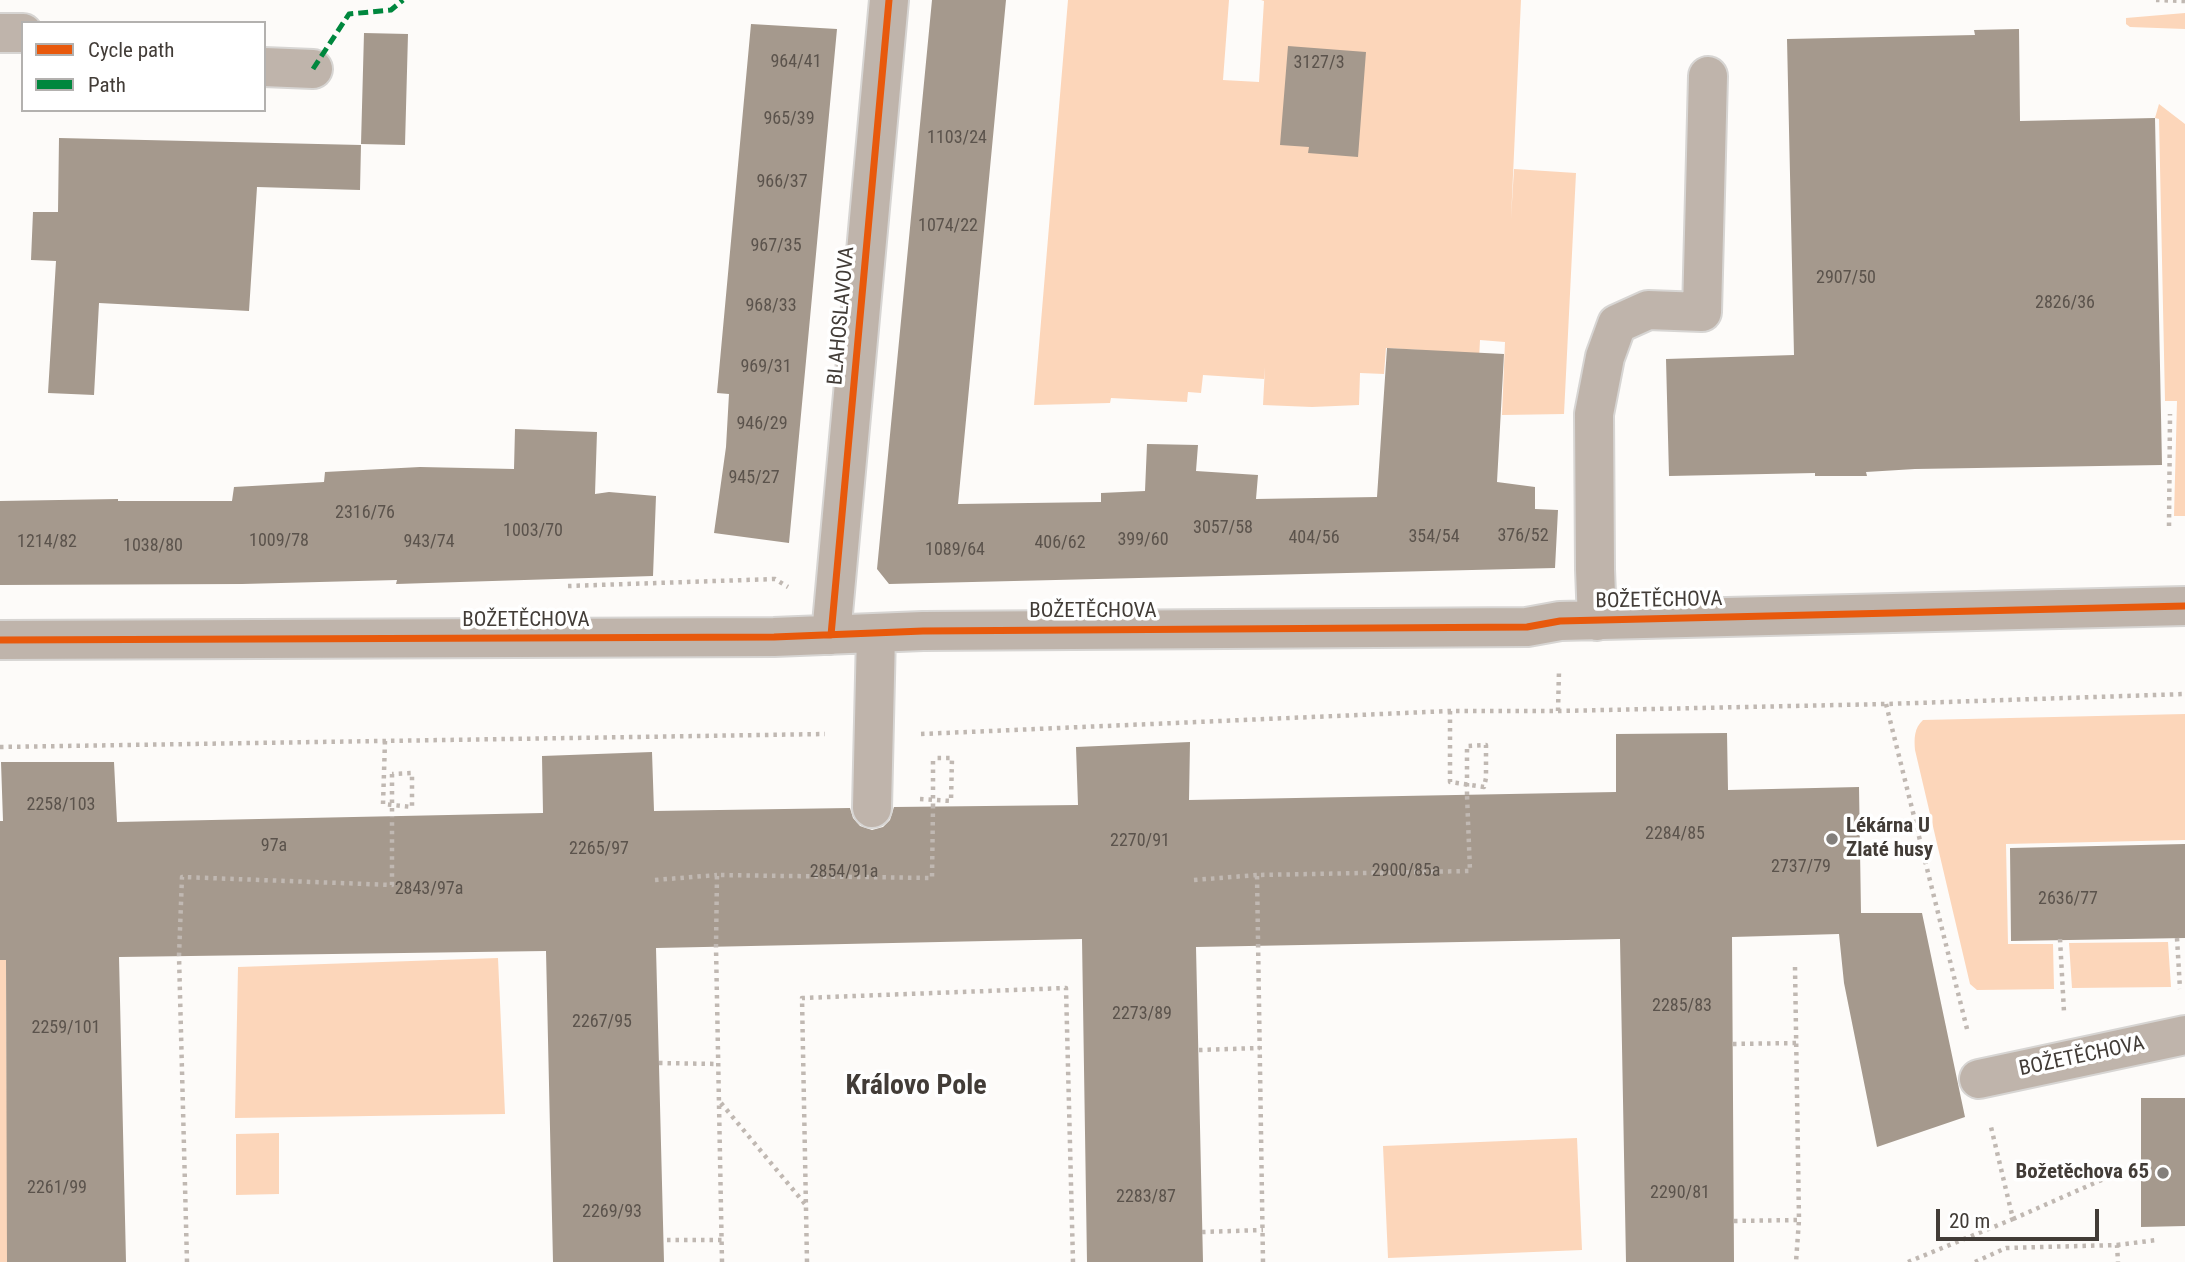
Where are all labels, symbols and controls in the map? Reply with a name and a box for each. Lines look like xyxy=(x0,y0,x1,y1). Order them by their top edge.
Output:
legend xyxy=(21,21,266,112)
text: Cycle path xyxy=(88,38,174,62)
house number: 964/41 xyxy=(770,51,822,73)
house number: 3127/3 xyxy=(1293,52,1345,74)
text: Path xyxy=(88,73,126,97)
house number: 965/39 xyxy=(763,108,815,130)
house number: 1103/24 xyxy=(927,127,987,149)
house number: 966/37 xyxy=(756,171,808,193)
house number: 1074/22 xyxy=(918,215,978,237)
house number: 967/35 xyxy=(750,235,802,257)
street label: BLAHOSLAVOVA xyxy=(823,246,861,386)
house number: 2907/50 xyxy=(1816,267,1876,289)
house number: 2826/36 xyxy=(2035,292,2095,314)
house number: 968/33 xyxy=(745,295,797,317)
house number: 969/31 xyxy=(740,356,792,378)
house number: 946/29 xyxy=(736,413,788,435)
house number: 945/27 xyxy=(728,467,780,489)
house number: 2316/76 xyxy=(335,502,395,524)
house number: 3057/58 xyxy=(1193,517,1253,539)
house number: 1003/70 xyxy=(503,520,563,542)
house number: 376/52 xyxy=(1497,525,1549,547)
house number: 354/54 xyxy=(1408,526,1460,548)
house number: 404/56 xyxy=(1288,527,1340,549)
house number: 399/60 xyxy=(1117,529,1169,551)
house number: 1009/78 xyxy=(249,530,309,552)
house number: 1214/82 xyxy=(17,531,77,553)
house number: 943/74 xyxy=(403,531,455,553)
house number: 406/62 xyxy=(1034,532,1086,554)
house number: 1038/80 xyxy=(123,535,183,557)
house number: 1089/64 xyxy=(925,539,985,561)
street label: BOŽETĚCHOVA xyxy=(1595,587,1723,615)
street label: BOŽETĚCHOVA xyxy=(1029,599,1157,625)
street label: BOŽETĚCHOVA xyxy=(462,608,590,634)
house number: 2258/103 xyxy=(27,794,95,816)
place label: Lékárna U Zlaté husy xyxy=(1846,814,1933,864)
house number: 2284/85 xyxy=(1645,823,1705,845)
house number: 2270/91 xyxy=(1110,830,1170,852)
marker: Lékárna U Zlaté husy xyxy=(1824,831,1840,847)
house number: 97a xyxy=(261,835,287,857)
house number: 2265/97 xyxy=(569,838,629,860)
house number: 2737/79 xyxy=(1771,856,1831,878)
house number: 2900/85a xyxy=(1372,860,1440,882)
house number: 2854/91a xyxy=(810,861,878,883)
house number: 2843/97a xyxy=(395,878,463,900)
house number: 2636/77 xyxy=(2038,888,2098,910)
house number: 2285/83 xyxy=(1652,995,1712,1017)
house number: 2273/89 xyxy=(1112,1003,1172,1025)
house number: 2267/95 xyxy=(572,1011,632,1033)
house number: 2259/101 xyxy=(32,1017,100,1039)
street label: BOŽETĚCHOVA xyxy=(2017,1031,2147,1083)
district label: Královo Pole xyxy=(845,1070,987,1104)
place label: Božetěchova 65 xyxy=(2016,1160,2149,1186)
marker: Božetěchova 65 xyxy=(2155,1165,2171,1181)
house number: 2261/99 xyxy=(27,1177,87,1199)
house number: 2290/81 xyxy=(1650,1182,1710,1204)
house number: 2283/87 xyxy=(1116,1186,1176,1208)
scale bar xyxy=(1940,1196,2103,1240)
house number: 2269/93 xyxy=(582,1201,642,1223)
text: 20 m xyxy=(1949,1209,1990,1233)

